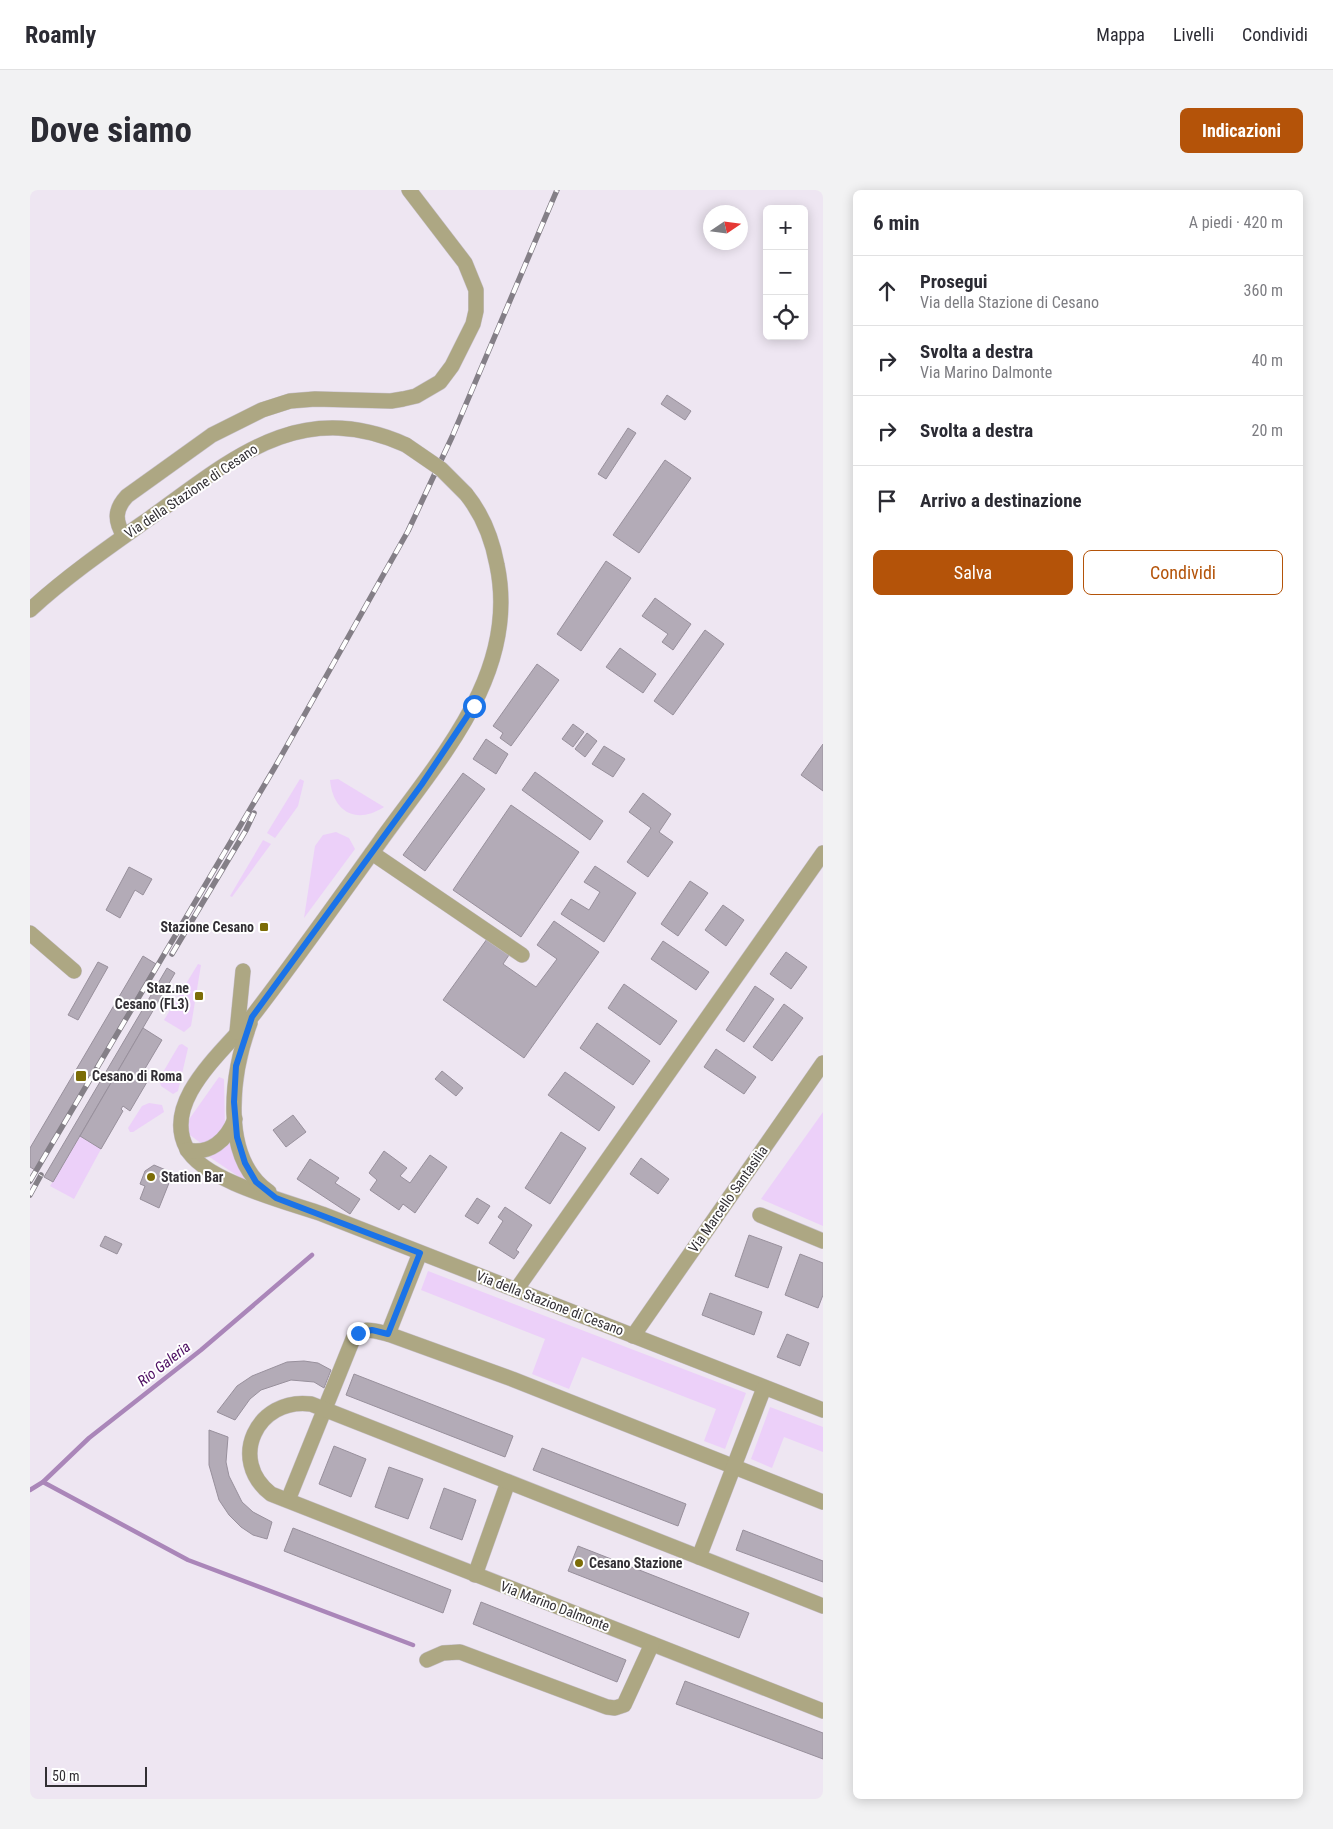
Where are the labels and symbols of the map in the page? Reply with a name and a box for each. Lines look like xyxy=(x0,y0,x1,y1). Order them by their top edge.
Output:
north arrow xyxy=(703,205,748,250)
street label: Via della Stazione di Cesano xyxy=(122,441,260,541)
route start xyxy=(463,695,486,718)
place label: Stazione Cesano xyxy=(160,919,254,935)
marker: Stazione Cesano xyxy=(258,921,270,933)
place label: Staz.ne Cesano (FL3) xyxy=(115,980,189,1013)
marker: Staz.ne Cesano (FL3) xyxy=(193,990,205,1002)
place label: Cesano di Roma xyxy=(92,1068,183,1084)
marker: Cesano di Roma xyxy=(74,1069,88,1083)
street label: Via Marcello Santasilia xyxy=(685,1143,771,1255)
place label: Station Bar xyxy=(161,1169,224,1185)
marker: Station Bar xyxy=(145,1171,157,1183)
street label: Via della Stazione di Cesano xyxy=(474,1267,626,1339)
route end xyxy=(347,1322,370,1345)
water label: Rio Galeria xyxy=(134,1338,194,1390)
place label: Cesano Stazione xyxy=(589,1555,683,1571)
marker: Cesano Stazione xyxy=(573,1557,585,1569)
street label: Via Marino Dalmonte xyxy=(498,1578,612,1634)
scale bar xyxy=(45,1764,148,1787)

